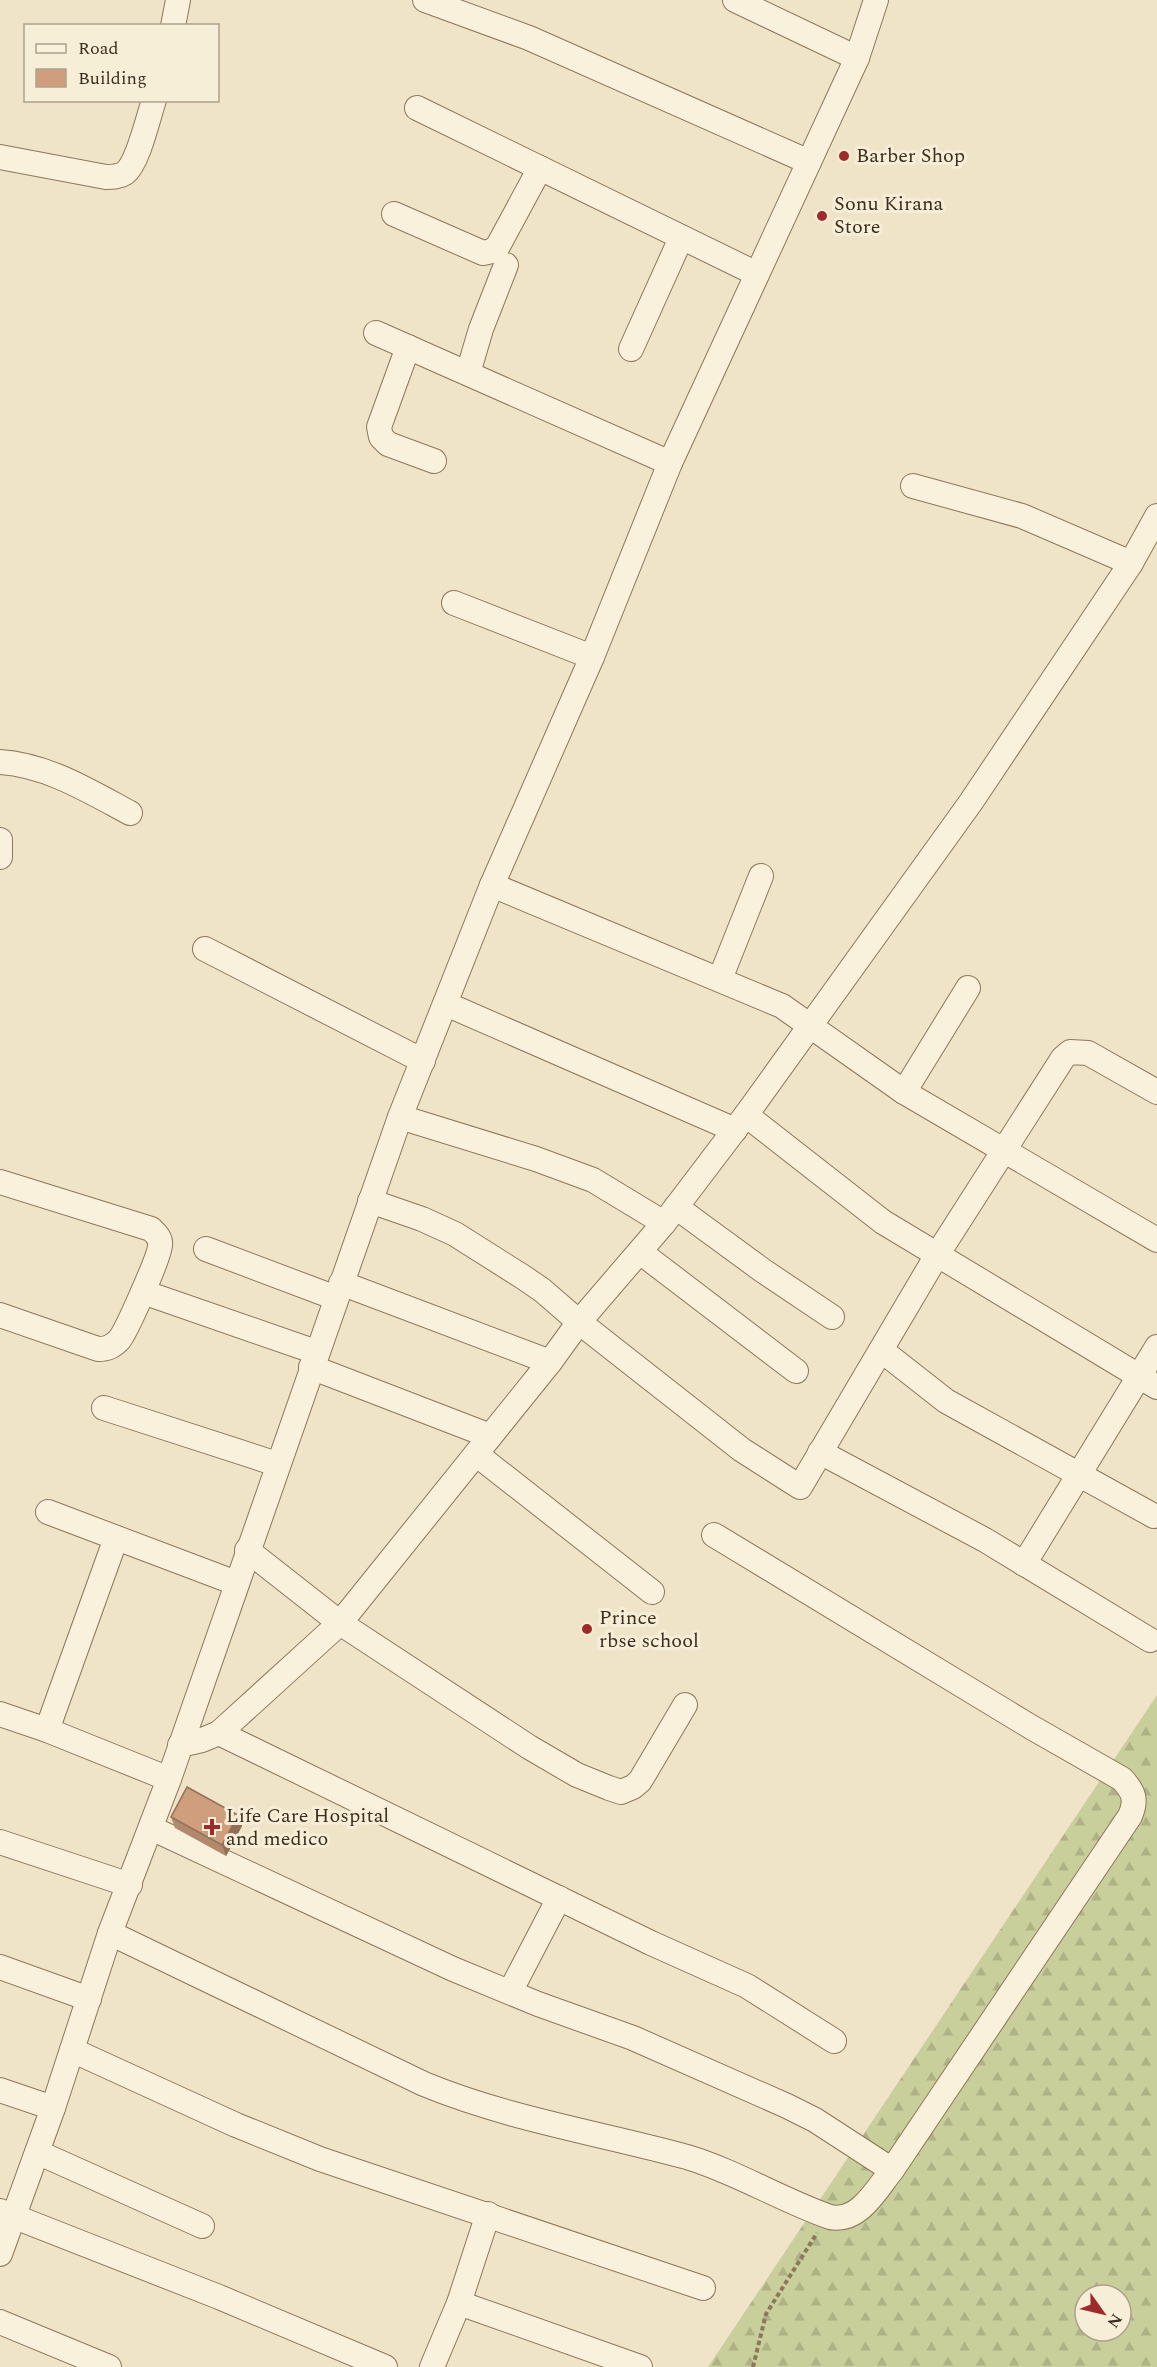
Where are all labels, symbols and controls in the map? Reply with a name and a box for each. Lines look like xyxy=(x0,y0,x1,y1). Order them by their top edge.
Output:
legend xyxy=(24,24,219,102)
text: Road xyxy=(78,35,119,62)
text: Building xyxy=(78,65,147,92)
place label: Barber Shop xyxy=(856,141,965,171)
marker: Barber Shop xyxy=(837,149,851,163)
place label: Sonu Kirana Store xyxy=(834,189,944,242)
marker: Sonu Kirana Store xyxy=(815,209,829,223)
place label: Prince rbse school xyxy=(599,1603,699,1656)
marker: Prince rbse school xyxy=(580,1622,594,1636)
place label: Life Care Hospital and medico xyxy=(226,1801,389,1854)
marker: Life Care Hospital and medico xyxy=(203,1818,221,1836)
north arrow xyxy=(1073,2283,1133,2343)
text: N xyxy=(1101,2309,1128,2333)

